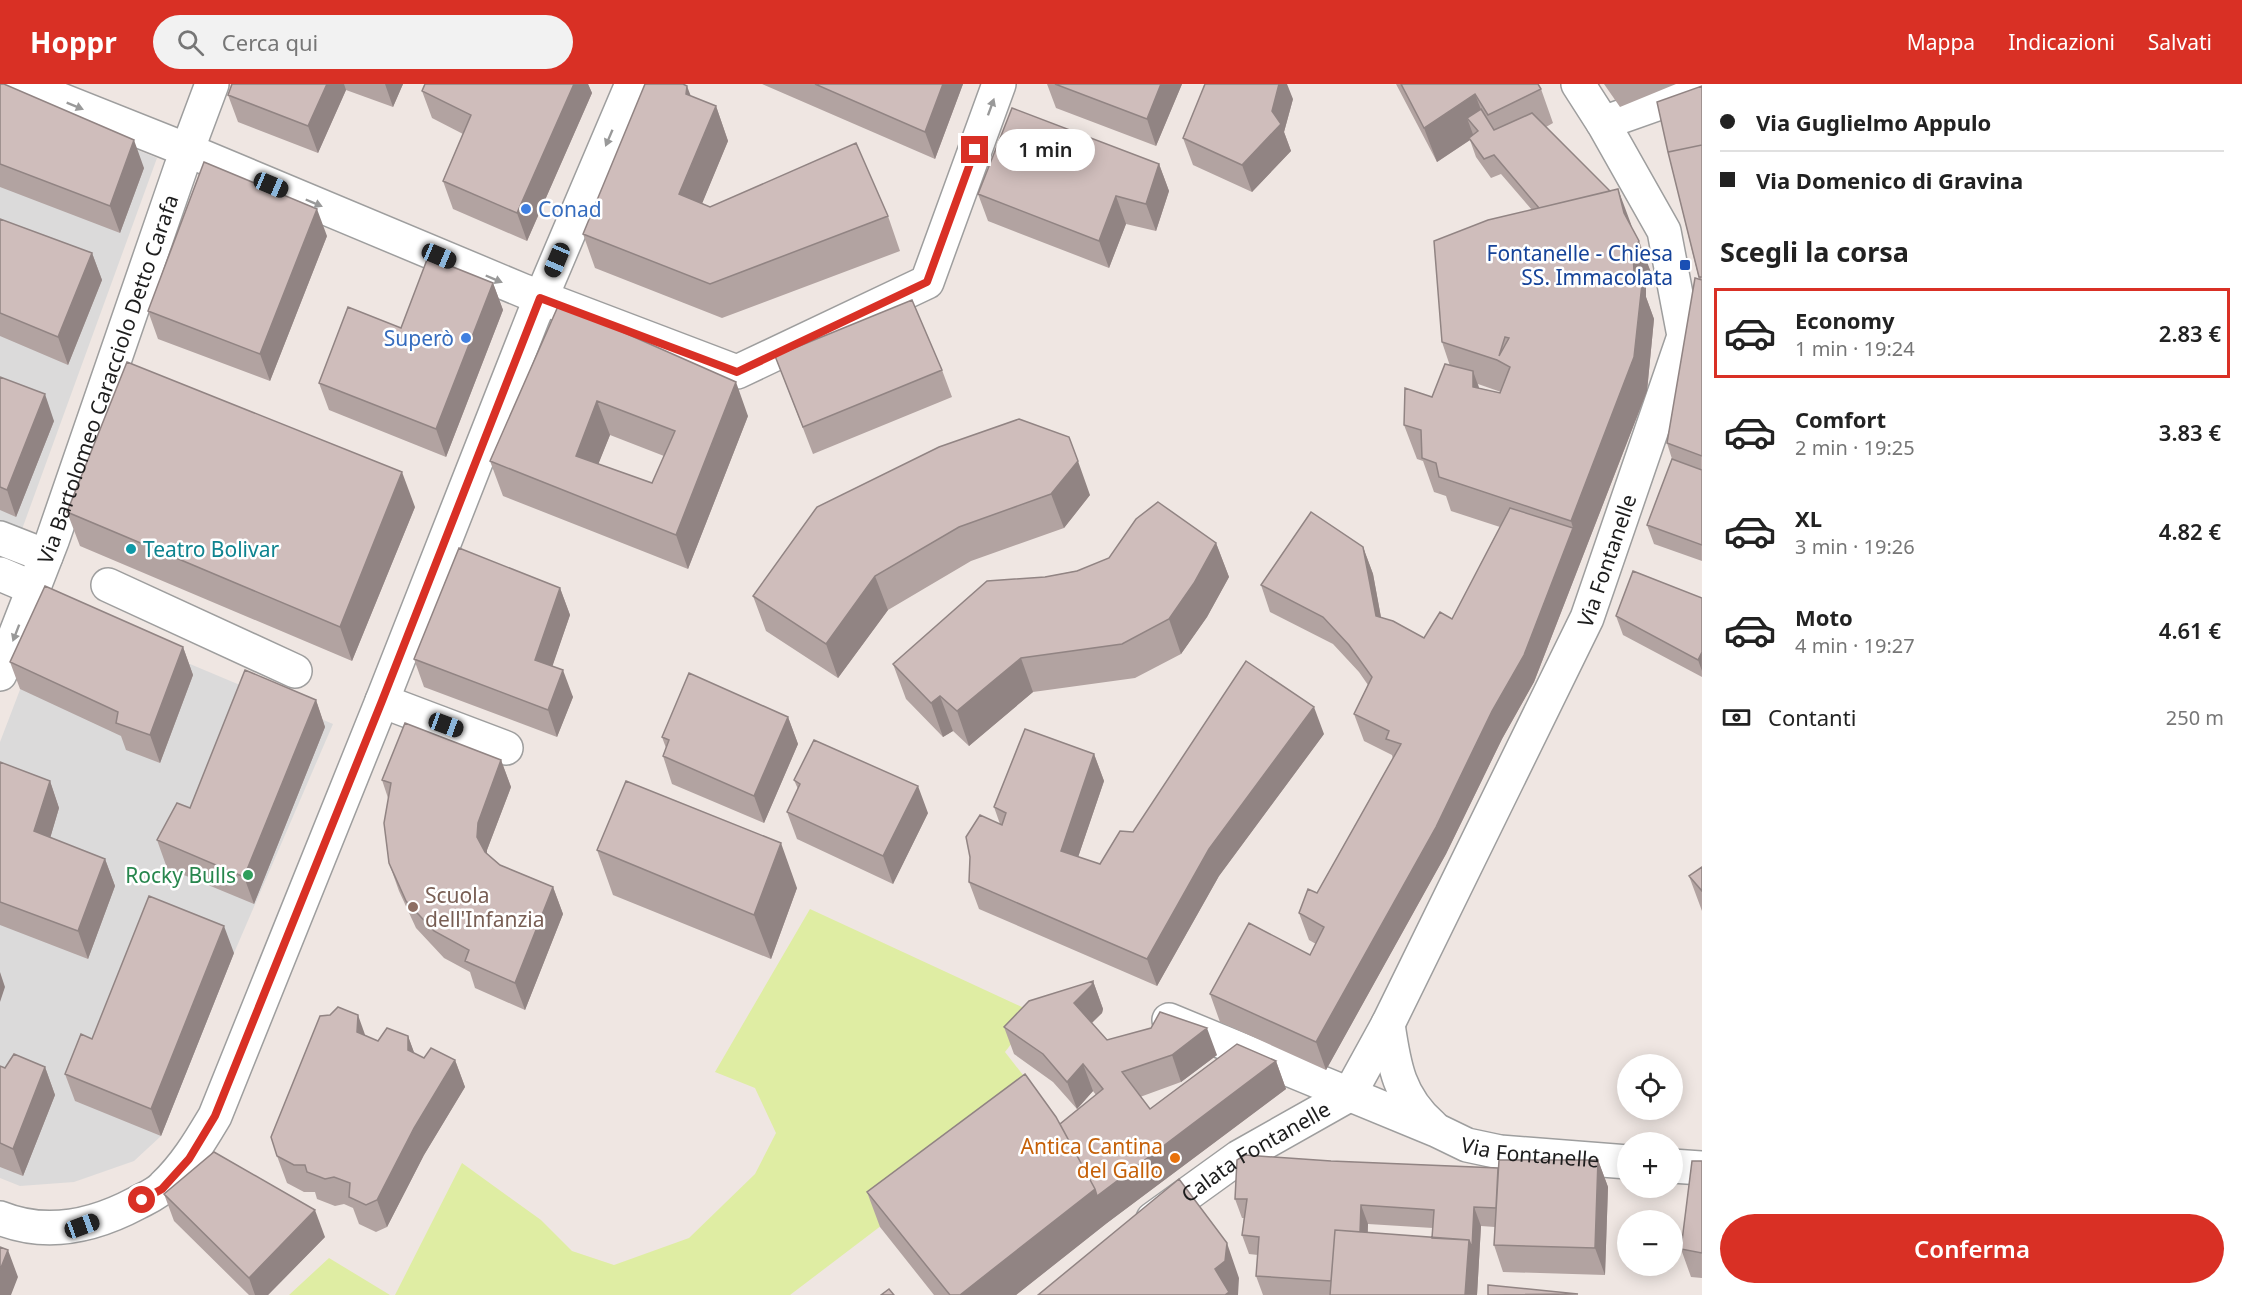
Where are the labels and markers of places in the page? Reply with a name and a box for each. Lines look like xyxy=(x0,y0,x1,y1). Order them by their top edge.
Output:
place label: Conad xyxy=(538,195,602,223)
marker: Conad xyxy=(519,202,533,216)
place label: Fontanelle - Chiesa SS. Immacolata xyxy=(1487,239,1673,291)
marker: Fontanelle - Chiesa SS. Immacolata xyxy=(1678,258,1692,272)
place label: Superò xyxy=(384,324,454,352)
marker: Superò xyxy=(459,331,473,345)
place label: Teatro Bolivar xyxy=(143,535,279,563)
marker: Teatro Bolivar xyxy=(124,542,138,556)
place label: Rocky Bulls xyxy=(125,861,236,889)
marker: Rocky Bulls xyxy=(241,868,255,882)
place label: Scuola dell'Infanzia xyxy=(425,881,544,933)
marker: Scuola dell'Infanzia xyxy=(406,900,420,914)
place label: Antica Cantina del Gallo xyxy=(1020,1132,1163,1184)
marker: Antica Cantina del Gallo xyxy=(1168,1151,1182,1165)

